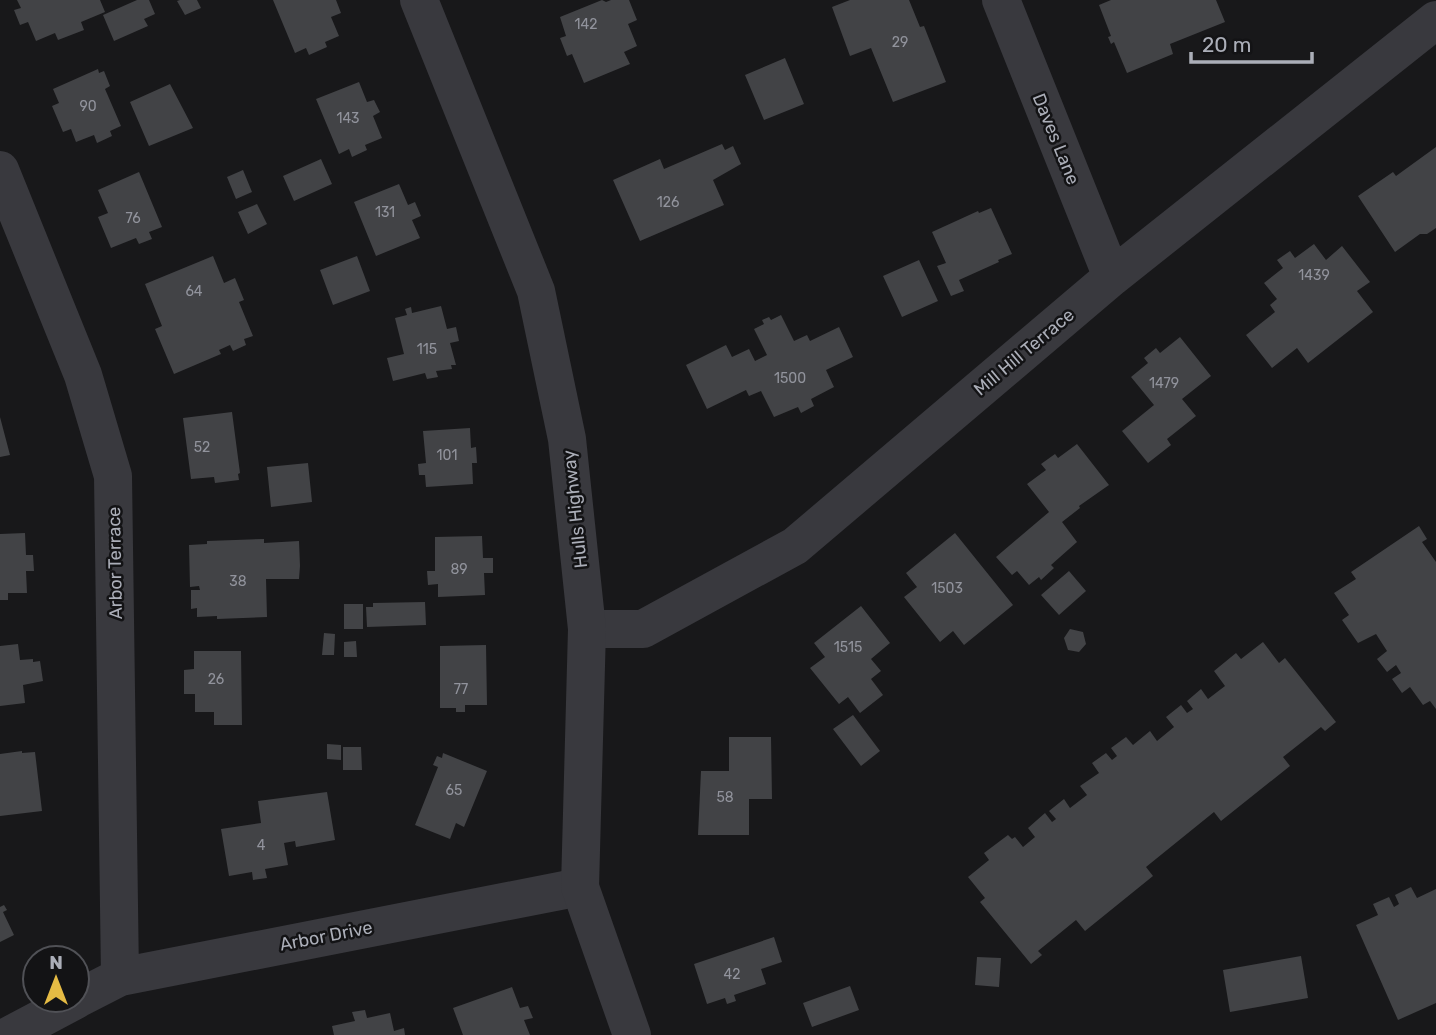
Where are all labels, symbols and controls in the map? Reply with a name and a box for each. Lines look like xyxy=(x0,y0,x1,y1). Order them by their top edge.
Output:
house number: 142 xyxy=(575,16,597,33)
scale bar xyxy=(1191,21,1312,65)
text: 20 m xyxy=(1202,32,1251,57)
house number: 29 xyxy=(892,34,908,51)
street label: Daves Lane xyxy=(1028,90,1084,188)
house number: 90 xyxy=(79,98,97,115)
house number: 143 xyxy=(336,110,360,127)
house number: 126 xyxy=(657,194,679,211)
house number: 131 xyxy=(375,204,395,221)
house number: 76 xyxy=(125,210,141,227)
house number: 1439 xyxy=(1298,267,1330,284)
house number: 64 xyxy=(185,283,203,300)
street label: Mill Hill Terrace xyxy=(969,304,1079,400)
house number: 115 xyxy=(417,341,437,358)
house number: 1500 xyxy=(774,370,806,387)
house number: 1479 xyxy=(1149,375,1179,392)
house number: 52 xyxy=(194,439,210,456)
house number: 101 xyxy=(437,447,457,464)
street label: Hulls Highway xyxy=(558,449,592,569)
street label: Arbor Terrace xyxy=(103,507,127,619)
house number: 89 xyxy=(450,561,468,578)
house number: 38 xyxy=(229,573,247,590)
house number: 1503 xyxy=(931,580,963,597)
house number: 1515 xyxy=(834,639,862,656)
house number: 26 xyxy=(208,671,224,688)
house number: 77 xyxy=(454,681,468,698)
house number: 65 xyxy=(446,782,462,799)
house number: 58 xyxy=(716,789,734,806)
house number: 4 xyxy=(257,837,266,854)
street label: Arbor Drive xyxy=(278,916,374,956)
north arrow xyxy=(21,944,91,1014)
text: N xyxy=(49,951,63,974)
house number: 42 xyxy=(724,966,740,983)

